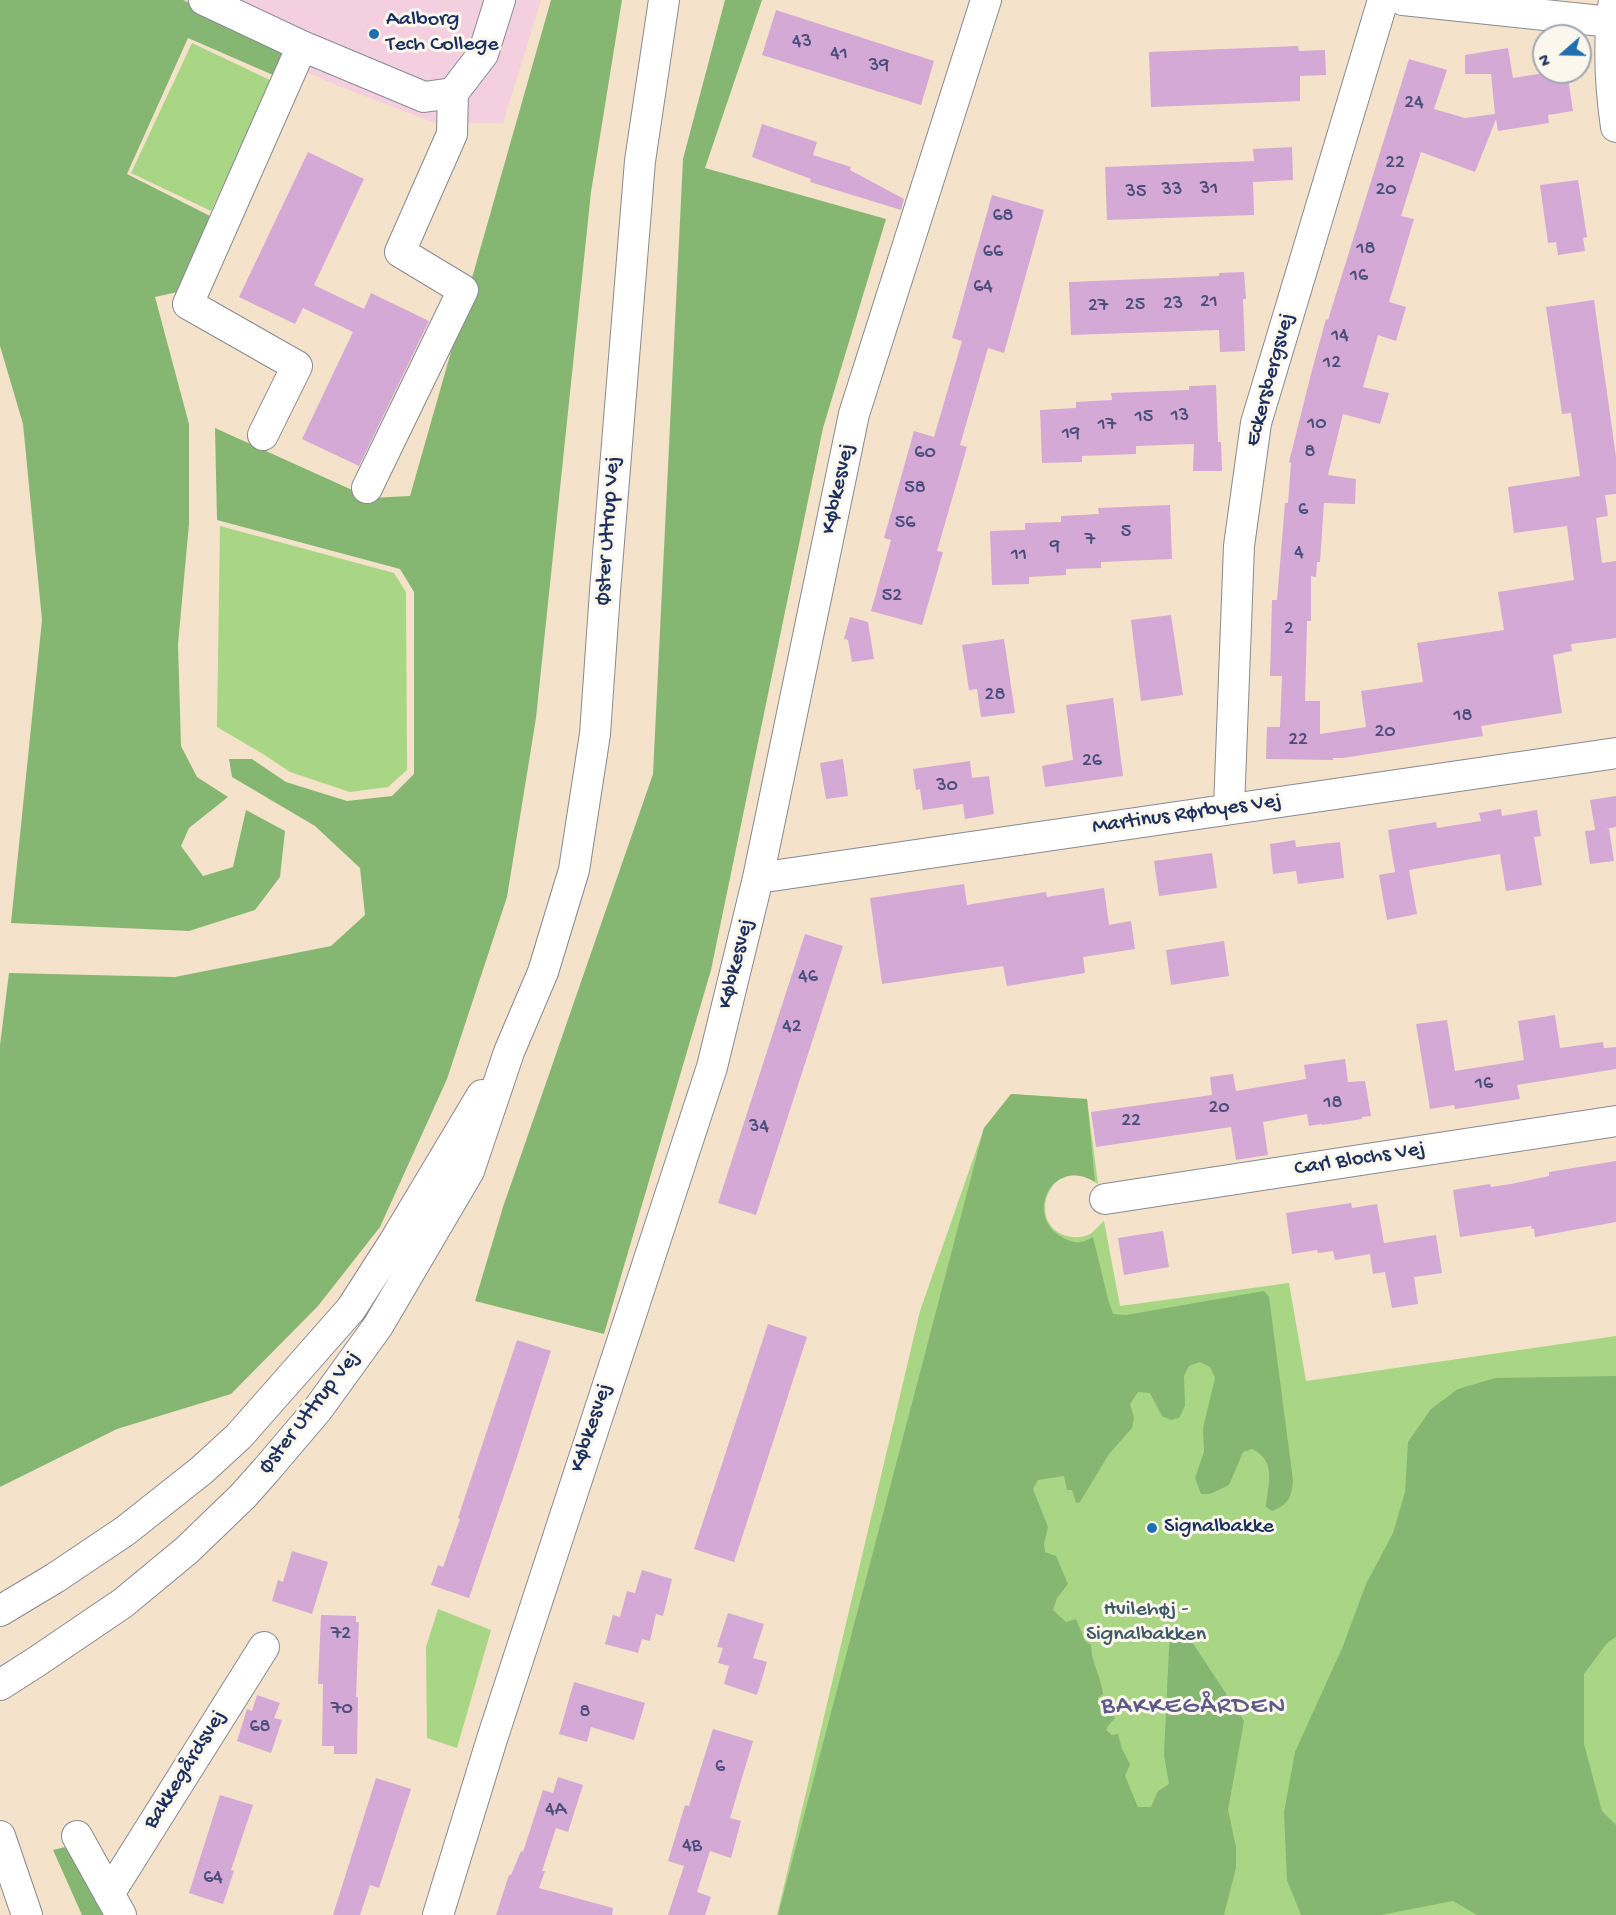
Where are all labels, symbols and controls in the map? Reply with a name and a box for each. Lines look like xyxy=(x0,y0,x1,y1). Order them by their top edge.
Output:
place label: Aalborg Tech College xyxy=(386,8,499,60)
north arrow xyxy=(1532,24,1592,84)
marker: Aalborg Tech College xyxy=(367,27,381,41)
house number: 43 xyxy=(792,31,812,55)
house number: 41 xyxy=(830,43,848,67)
text: N xyxy=(1536,51,1557,68)
house number: 39 xyxy=(869,55,889,79)
house number: 24 xyxy=(1404,92,1424,116)
house number: 22 xyxy=(1385,152,1405,176)
house number: 31 xyxy=(1200,178,1218,202)
house number: 33 xyxy=(1162,179,1182,203)
house number: 20 xyxy=(1375,179,1397,203)
house number: 35 xyxy=(1126,181,1146,205)
house number: 68 xyxy=(992,205,1014,229)
house number: 18 xyxy=(1356,238,1376,262)
house number: 66 xyxy=(983,241,1003,265)
house number: 16 xyxy=(1350,265,1368,289)
house number: 64 xyxy=(973,276,993,300)
house number: 21 xyxy=(1200,291,1218,315)
house number: 23 xyxy=(1163,293,1183,317)
house number: 25 xyxy=(1125,294,1145,318)
house number: 27 xyxy=(1088,295,1108,319)
street label: Eckersbergsvej xyxy=(1241,310,1301,450)
house number: 14 xyxy=(1331,325,1349,349)
house number: 12 xyxy=(1323,352,1341,376)
house number: 13 xyxy=(1171,405,1189,429)
house number: 15 xyxy=(1135,406,1153,430)
house number: 10 xyxy=(1307,413,1327,437)
house number: 17 xyxy=(1098,414,1116,438)
house number: 19 xyxy=(1062,423,1080,447)
street label: Købkesvej xyxy=(817,441,861,537)
house number: 8 xyxy=(1305,441,1315,465)
house number: 60 xyxy=(914,442,936,466)
street label: Øster Uttrup Vej xyxy=(591,456,627,606)
house number: 58 xyxy=(904,477,926,501)
house number: 6 xyxy=(1298,499,1308,523)
house number: 56 xyxy=(895,512,915,536)
house number: 5 xyxy=(1121,521,1131,545)
house number: 7 xyxy=(1085,529,1095,553)
house number: 9 xyxy=(1050,536,1060,560)
house number: 4 xyxy=(1294,542,1304,566)
house number: 11 xyxy=(1011,544,1027,568)
house number: 52 xyxy=(882,585,902,609)
house number: 2 xyxy=(1284,618,1294,642)
house number: 28 xyxy=(985,684,1005,708)
house number: 18 xyxy=(1453,705,1473,729)
house number: 20 xyxy=(1374,721,1396,745)
house number: 22 xyxy=(1288,729,1308,753)
house number: 26 xyxy=(1082,750,1102,774)
house number: 30 xyxy=(936,775,958,799)
street label: Martinus Rørbyes Vej xyxy=(1091,789,1283,841)
street label: Købkesvej xyxy=(713,916,761,1012)
house number: 46 xyxy=(798,966,818,990)
house number: 42 xyxy=(782,1016,802,1040)
house number: 16 xyxy=(1475,1073,1493,1097)
house number: 18 xyxy=(1323,1092,1343,1116)
house number: 20 xyxy=(1208,1097,1230,1121)
house number: 22 xyxy=(1121,1110,1141,1134)
house number: 34 xyxy=(749,1116,769,1140)
street label: Carl Blochs Vej xyxy=(1293,1137,1427,1183)
street label: Øster Uttrup Vej xyxy=(254,1346,366,1480)
street label: Købkesvej xyxy=(565,1380,619,1476)
place label: Signalbakke xyxy=(1164,1515,1274,1541)
marker: Signalbakke xyxy=(1145,1521,1159,1535)
park label: Hvilehøj - Signalbakken xyxy=(1086,1598,1206,1650)
house number: 72 xyxy=(331,1623,351,1647)
district label: BAKKEGÅRDEN xyxy=(1101,1692,1287,1724)
house number: 70 xyxy=(331,1698,353,1722)
house number: 8 xyxy=(580,1701,590,1725)
street label: Bakkegårdsvej xyxy=(139,1706,233,1834)
house number: 68 xyxy=(249,1716,271,1740)
house number: 6 xyxy=(715,1756,725,1780)
house number: 4A xyxy=(545,1799,567,1823)
house number: 4B xyxy=(682,1835,702,1859)
house number: 64 xyxy=(203,1867,223,1891)

